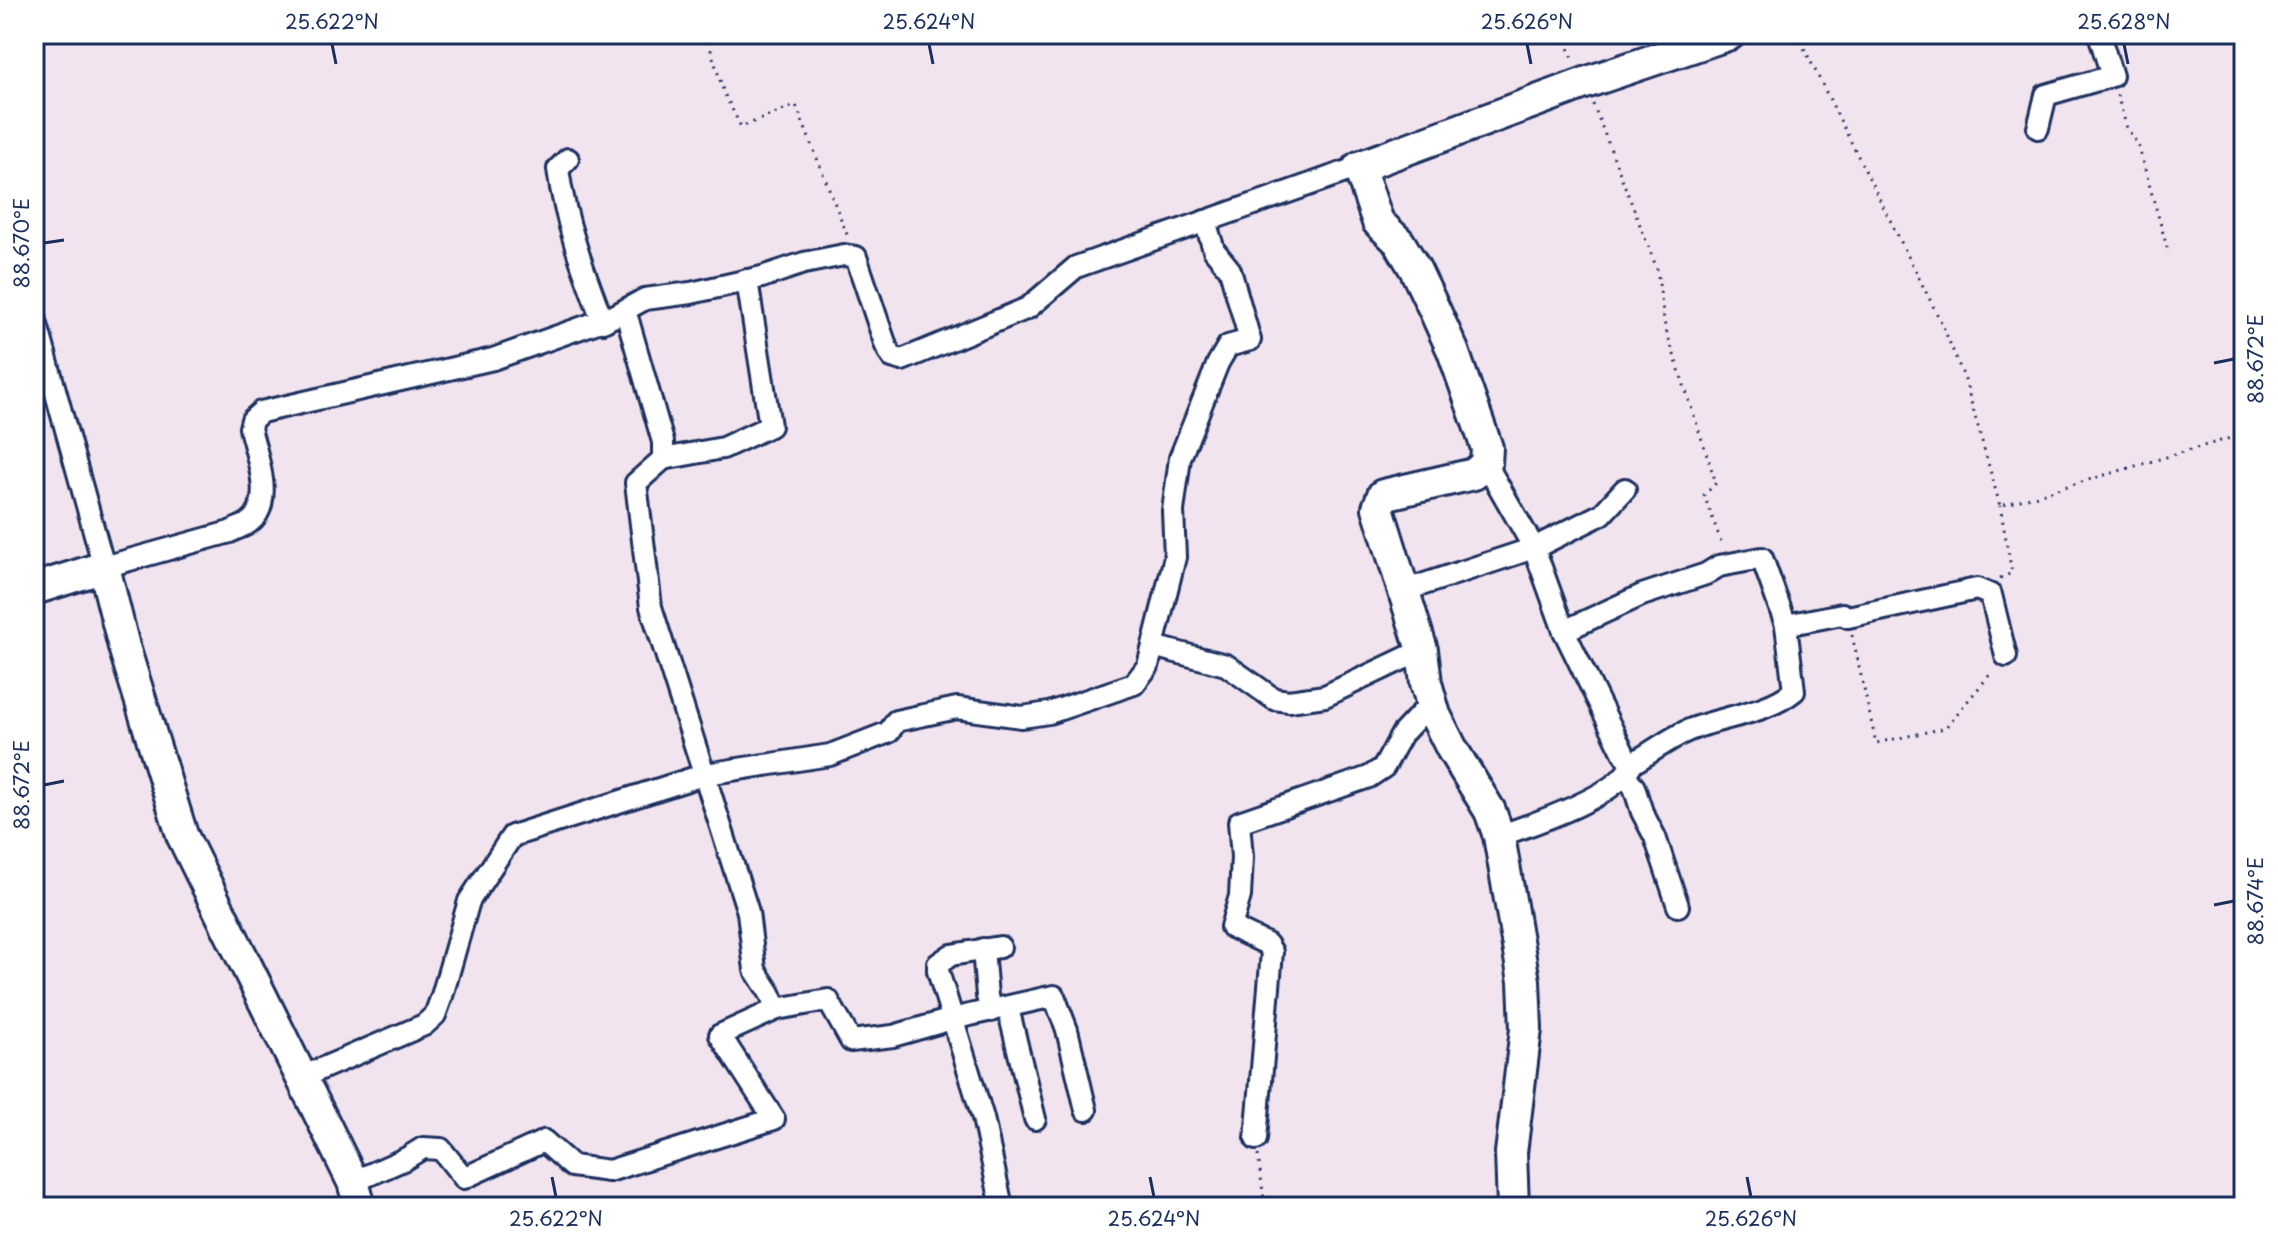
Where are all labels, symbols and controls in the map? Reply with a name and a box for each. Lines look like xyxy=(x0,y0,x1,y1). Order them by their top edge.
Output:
text: 25.622°N xyxy=(285,6,379,36)
text: 25.624°N xyxy=(883,6,975,36)
text: 25.626°N xyxy=(1481,6,1573,36)
text: 25.628°N xyxy=(2077,6,2171,36)
text: 88.670°E xyxy=(6,198,36,288)
text: 88.672°E xyxy=(2240,314,2270,404)
text: 88.672°E xyxy=(6,740,36,830)
text: 88.674°E xyxy=(2240,857,2270,945)
text: 25.622°N xyxy=(509,1203,603,1233)
text: 25.624°N xyxy=(1108,1203,1200,1233)
text: 25.626°N xyxy=(1705,1203,1797,1233)

